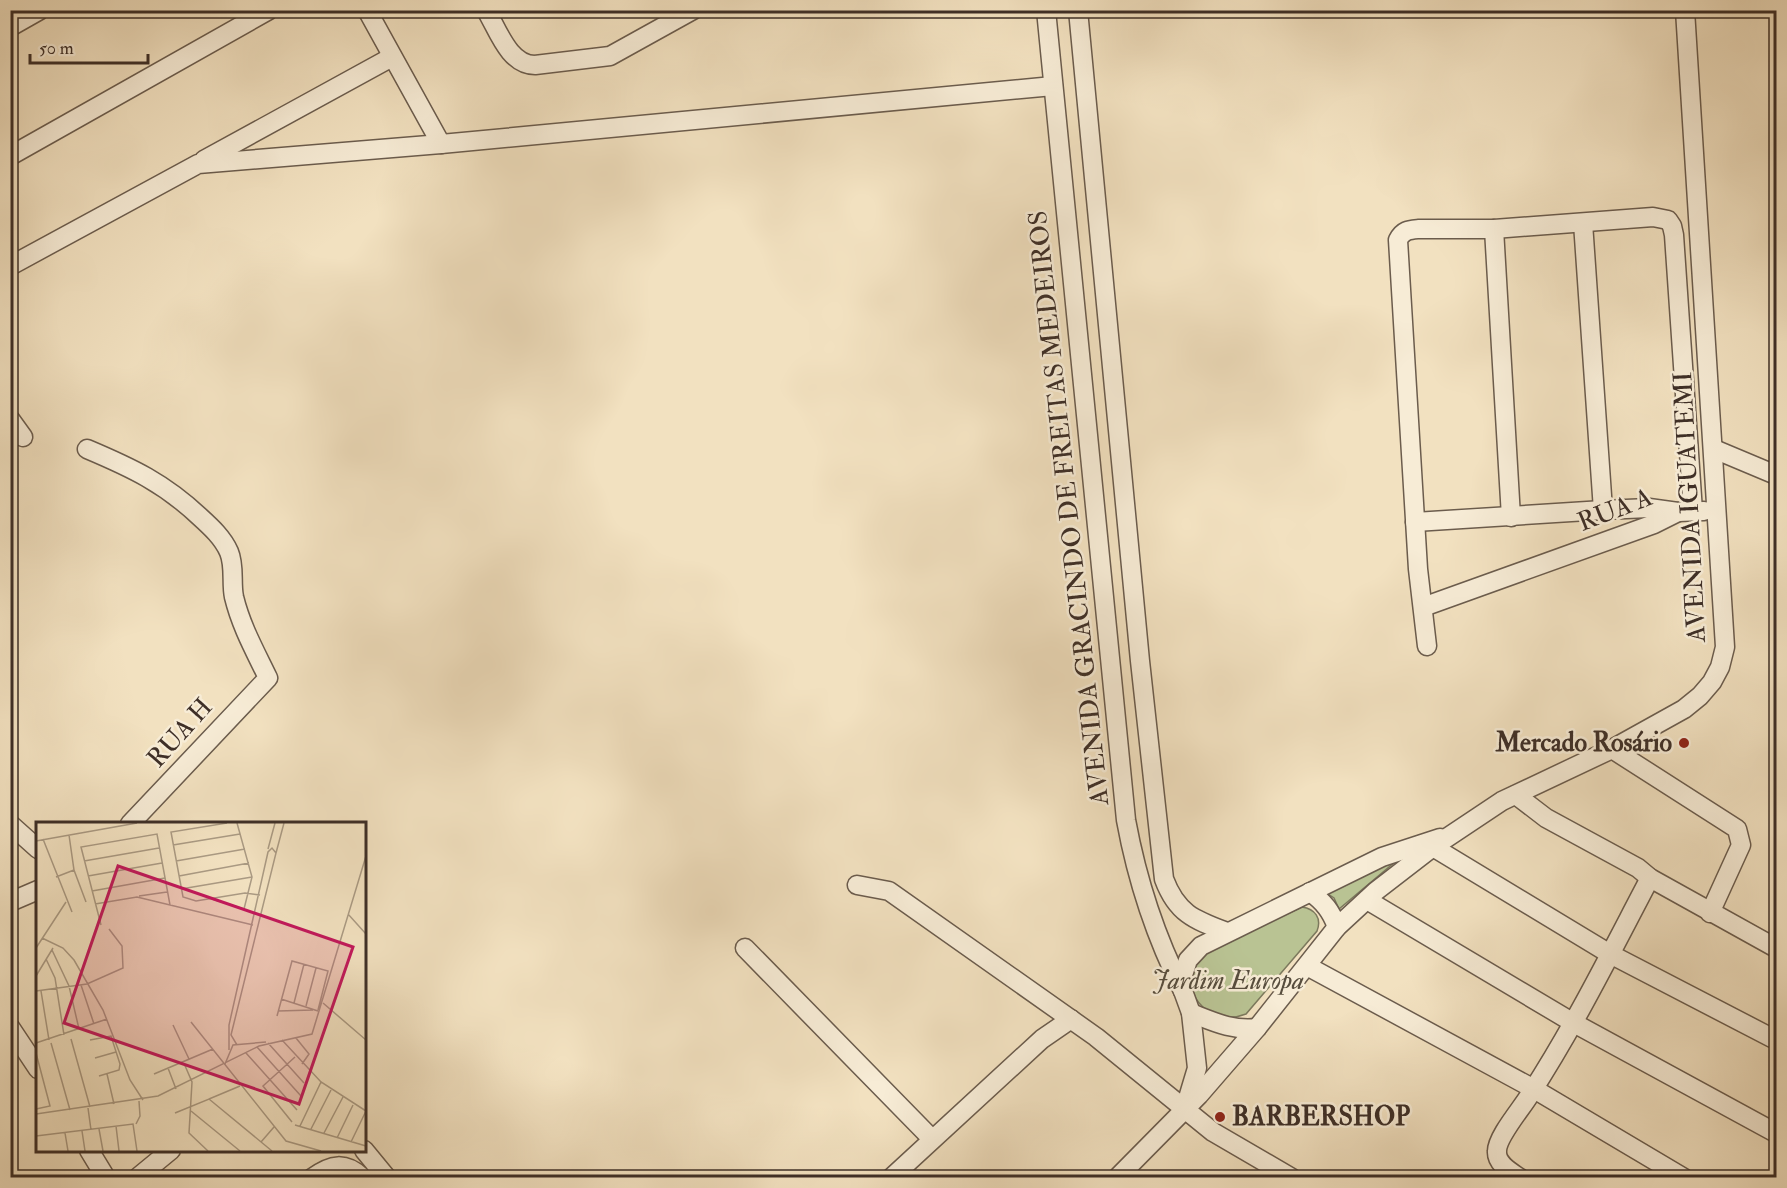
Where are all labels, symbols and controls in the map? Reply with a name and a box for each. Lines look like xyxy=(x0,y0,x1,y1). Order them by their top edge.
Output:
scale bar xyxy=(30,27,148,65)
text: 50 m xyxy=(39,37,74,60)
street label: AVENIDA GRACINDO DE FREITAS MEDEIROS xyxy=(1022,209,1116,808)
street label: AVENIDA IGUATEMI xyxy=(1667,371,1713,644)
street label: RUA A xyxy=(1573,481,1657,539)
street label: RUA H xyxy=(141,692,219,774)
place label: Mercado Rosário xyxy=(1494,727,1672,759)
marker: Mercado Rosário xyxy=(1677,736,1691,750)
inset map xyxy=(36,822,366,1152)
park label: Jardim Europa xyxy=(1152,965,1304,997)
place label: BARBERSHOP xyxy=(1232,1101,1410,1133)
marker: BARBERSHOP xyxy=(1213,1110,1227,1124)

